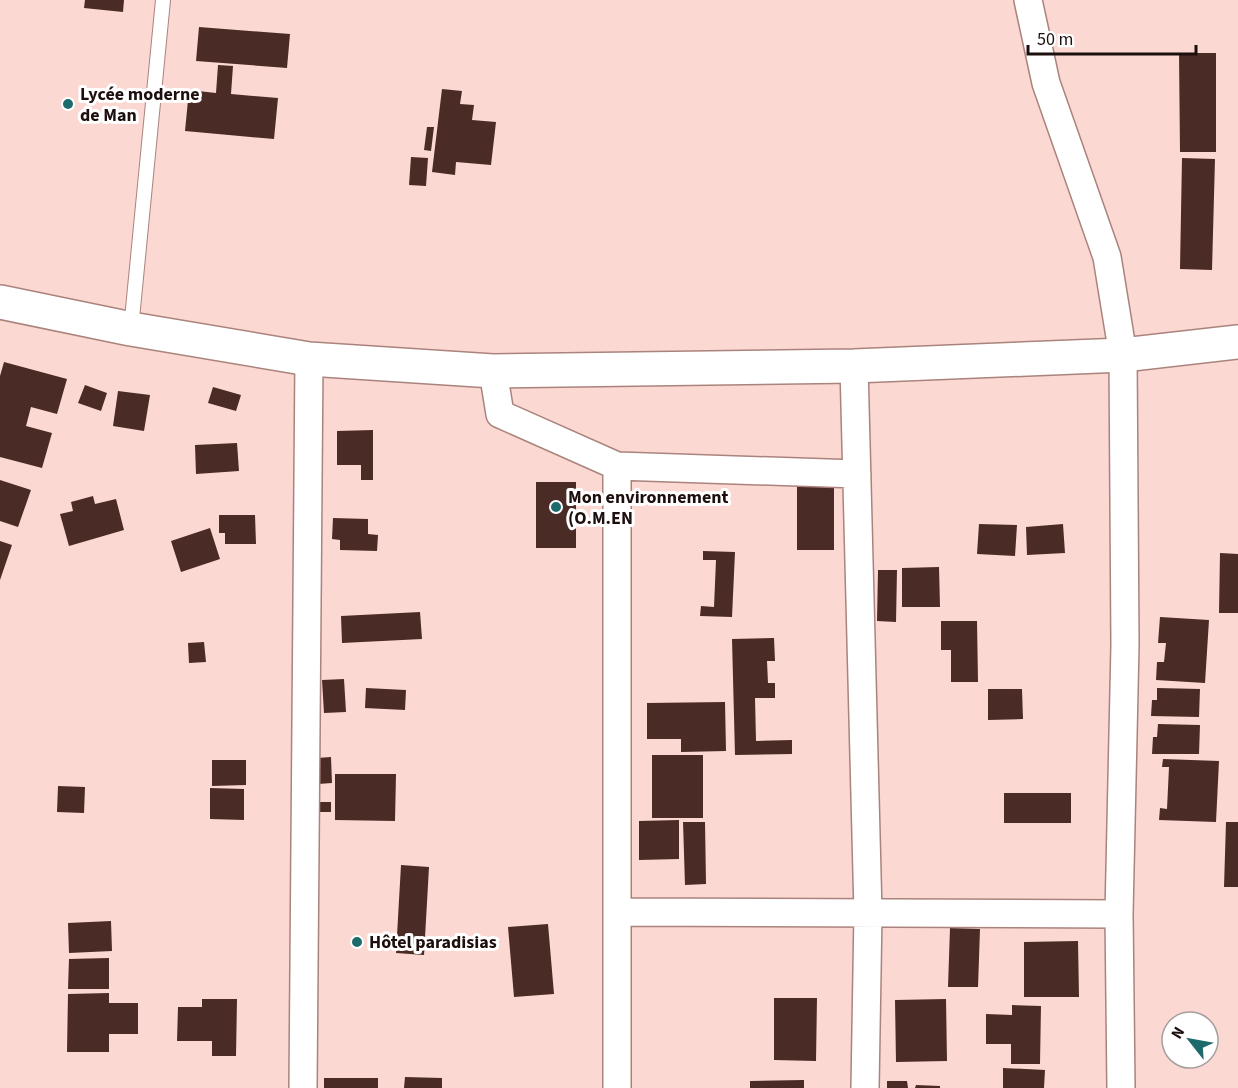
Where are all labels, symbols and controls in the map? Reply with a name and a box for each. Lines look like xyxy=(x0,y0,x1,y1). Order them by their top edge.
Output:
scale bar xyxy=(1028,18,1196,56)
text: 50 m xyxy=(1037,27,1073,52)
place label: Lycée moderne de Man xyxy=(80,82,200,128)
marker: Lycée moderne de Man xyxy=(61,97,75,111)
place label: Mon environnement (O.M.EN xyxy=(568,485,729,531)
marker: Mon environnement (O.M.EN xyxy=(549,500,563,514)
place label: Hôtel paradisias xyxy=(369,930,497,955)
marker: Hôtel paradisias xyxy=(350,935,364,949)
north arrow xyxy=(1160,1010,1220,1070)
text: N xyxy=(1166,1023,1190,1043)

